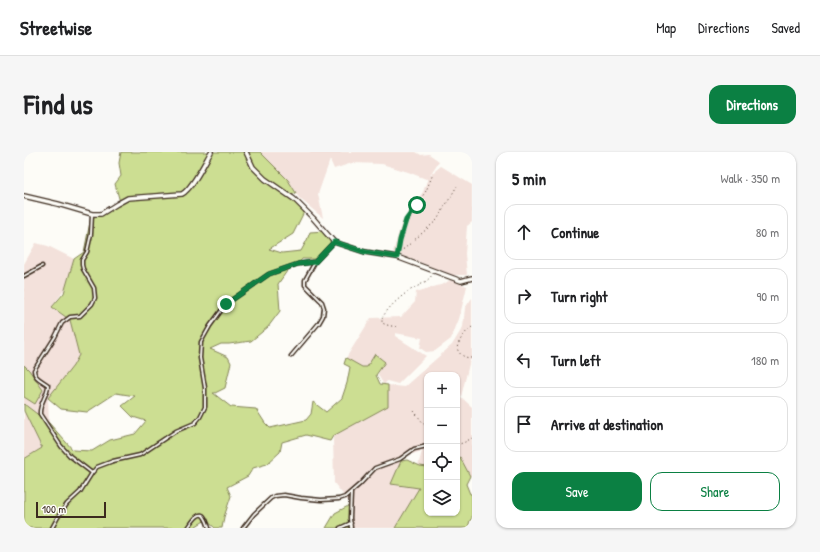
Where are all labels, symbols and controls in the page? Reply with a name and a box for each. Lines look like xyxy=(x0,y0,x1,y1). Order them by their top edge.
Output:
text: Streetwise xyxy=(20,15,92,41)
text: Map xyxy=(656,18,676,37)
text: Directions xyxy=(698,18,749,37)
text: Saved xyxy=(771,18,800,37)
text: Find us xyxy=(24,85,93,123)
button: Directions xyxy=(709,85,796,124)
text: 5 min xyxy=(512,167,546,190)
text: Walk · 350 m xyxy=(720,169,780,187)
route start xyxy=(408,196,426,214)
icon: ahead xyxy=(513,221,535,243)
text: Continue xyxy=(551,222,599,243)
text: 80 m xyxy=(756,223,779,241)
icon: right xyxy=(513,285,535,307)
text: Turn right xyxy=(551,286,607,307)
text: 90 m xyxy=(757,287,779,305)
route end xyxy=(217,295,235,313)
icon: left xyxy=(513,349,535,371)
text: Turn left xyxy=(551,350,601,371)
text: 180 m xyxy=(751,351,779,369)
map controls xyxy=(424,372,460,516)
button: + xyxy=(424,372,460,408)
button: − xyxy=(424,408,460,444)
icon: arrive xyxy=(513,413,535,435)
text: Arrive at destination xyxy=(551,414,663,435)
button: locate xyxy=(424,444,460,480)
button: Save xyxy=(512,472,642,511)
button: Share xyxy=(650,472,780,511)
button: layers xyxy=(424,480,460,516)
scale bar xyxy=(36,500,106,519)
text: 100 m xyxy=(42,502,66,516)

